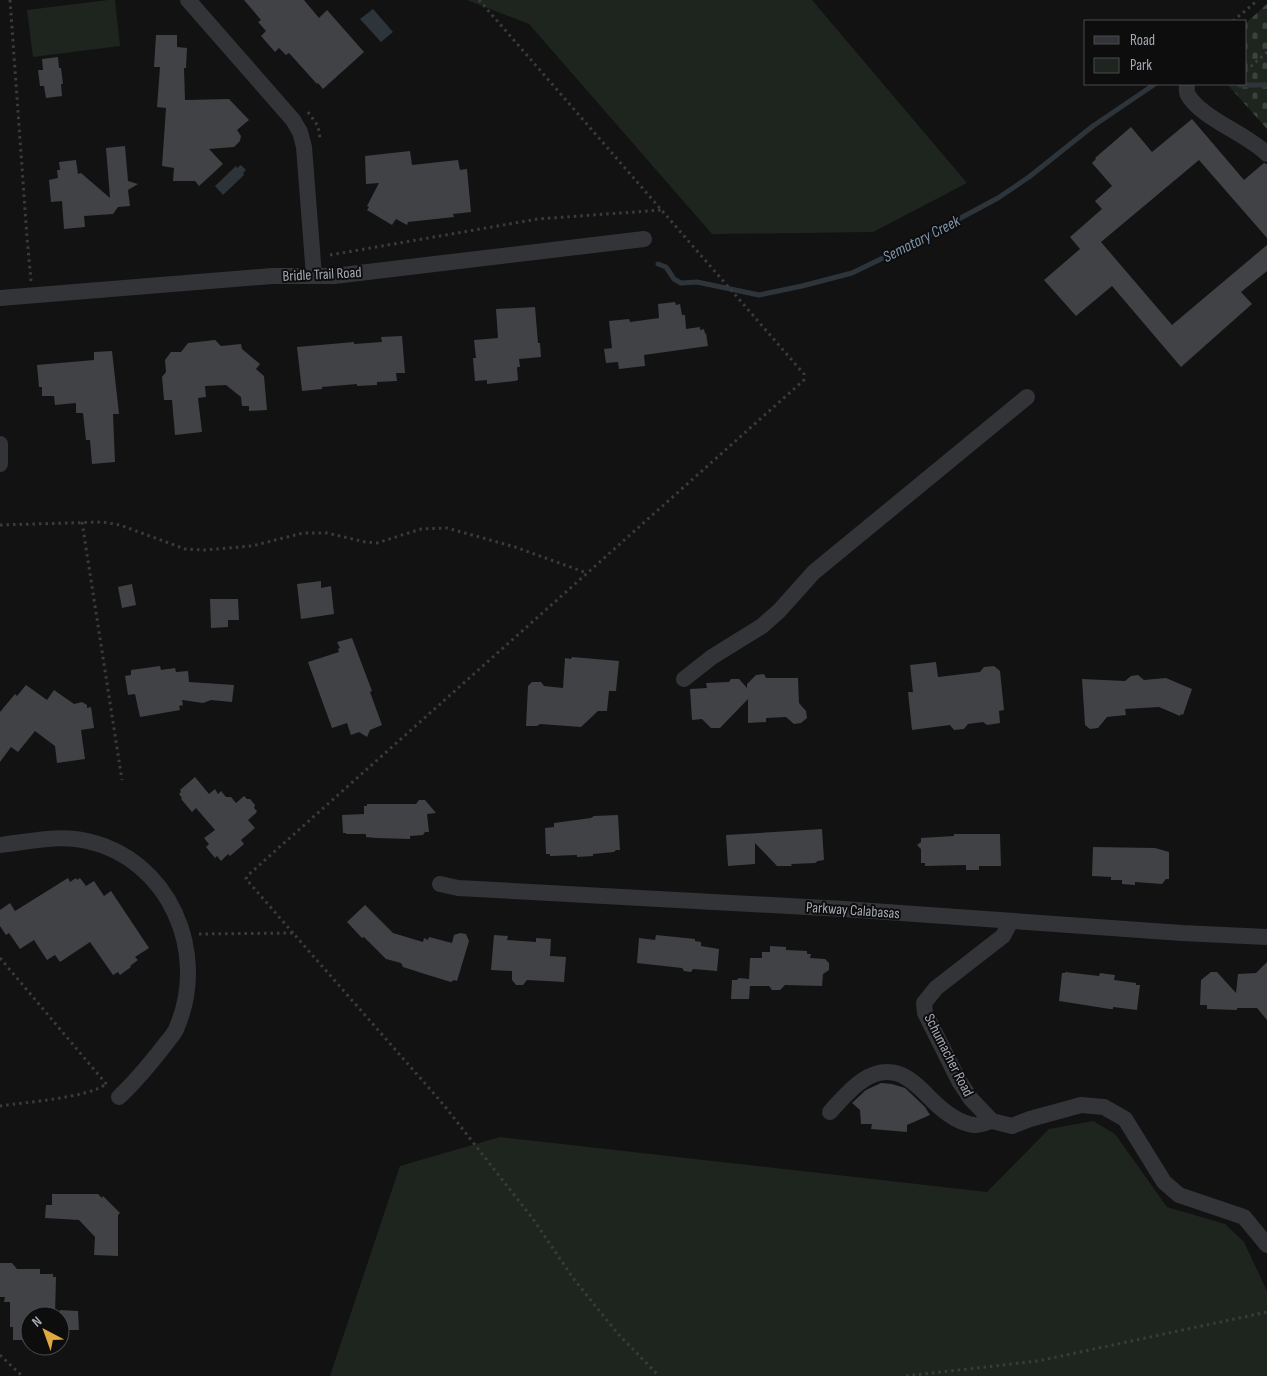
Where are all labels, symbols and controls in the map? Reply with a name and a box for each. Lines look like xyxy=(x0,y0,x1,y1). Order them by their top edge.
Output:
legend xyxy=(1084,20,1247,85)
text: Road xyxy=(1130,31,1155,50)
text: Park xyxy=(1130,56,1152,75)
water label: Sematary Creek xyxy=(880,211,964,267)
street label: Bridle Trail Road xyxy=(282,263,362,286)
street label: Parkway Calabasas xyxy=(805,898,900,923)
street label: Schumacher Road xyxy=(920,1011,978,1100)
north arrow xyxy=(20,1306,70,1356)
text: N xyxy=(28,1313,45,1330)

